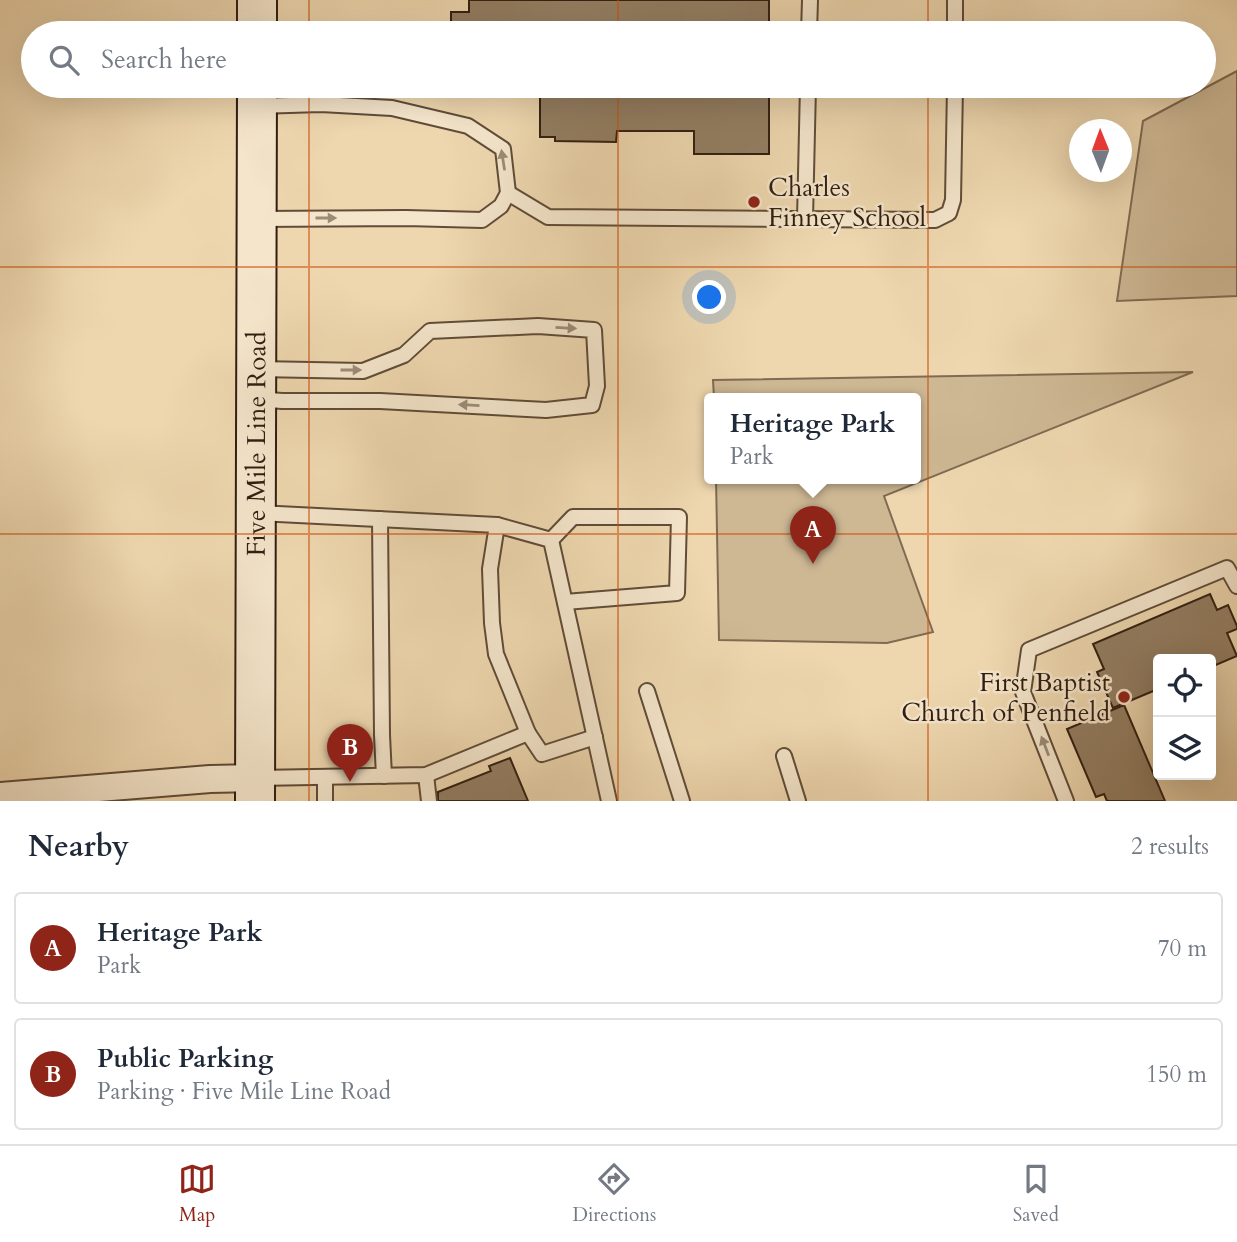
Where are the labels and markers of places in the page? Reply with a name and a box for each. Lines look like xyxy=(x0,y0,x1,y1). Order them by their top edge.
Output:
place label: Charles Finney School xyxy=(768,170,926,235)
marker: Charles Finney School xyxy=(746,194,762,210)
pin: A xyxy=(790,506,836,564)
place label: First Baptist Church of Penfield xyxy=(901,665,1110,730)
marker: First Baptist Church of Penfield xyxy=(1116,689,1132,705)
pin: B xyxy=(327,724,373,782)

